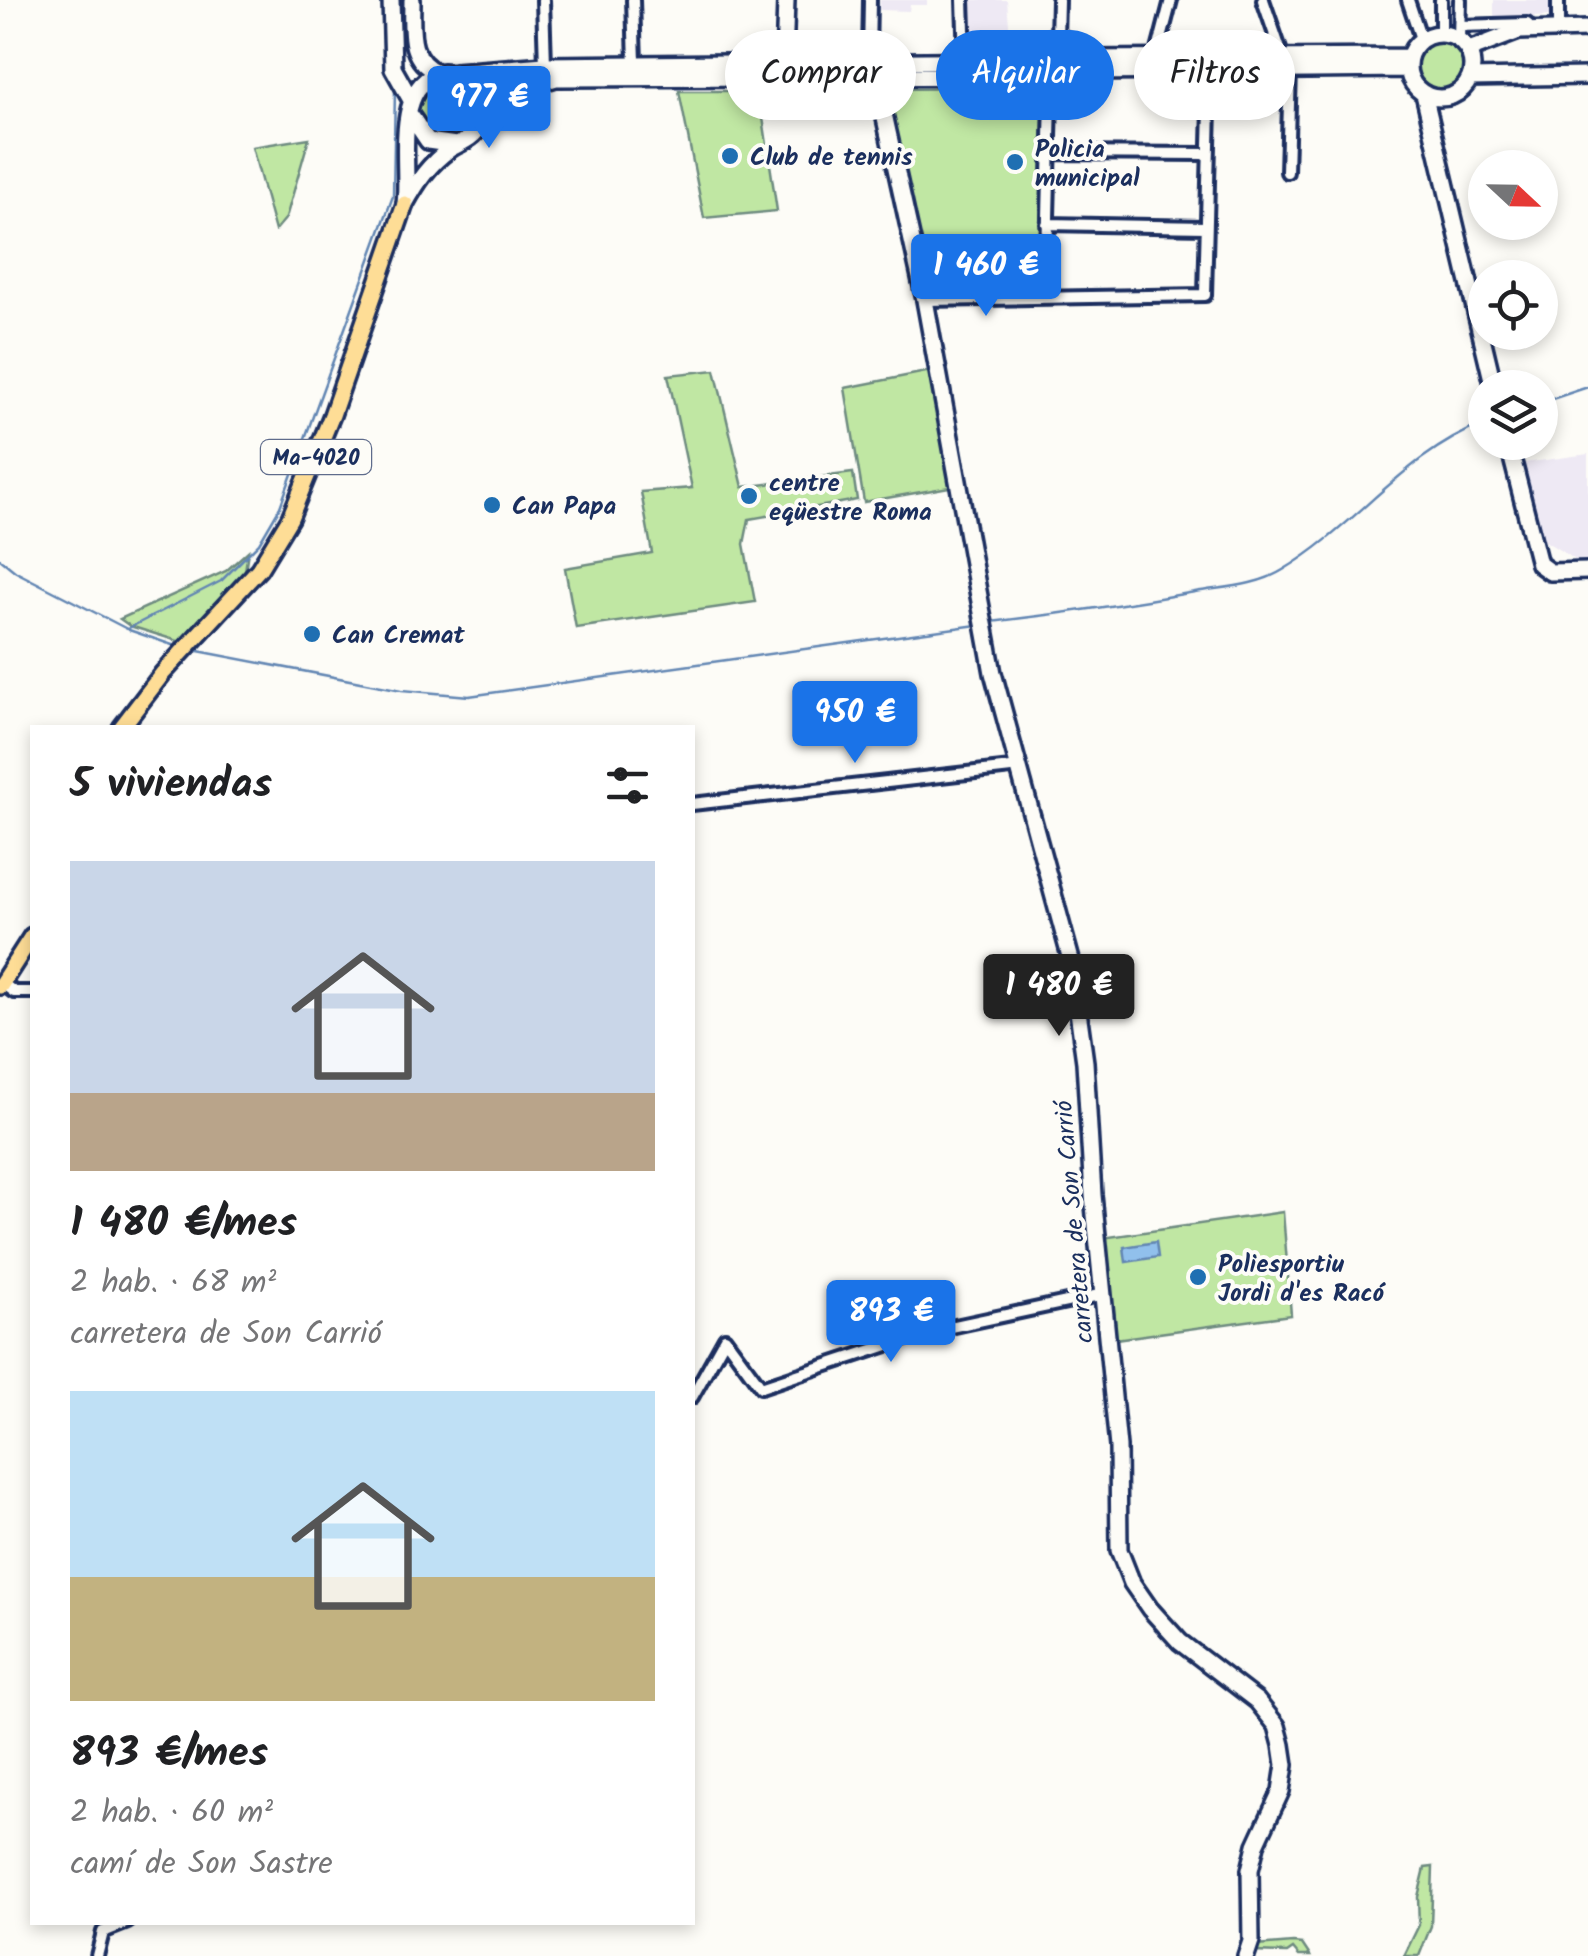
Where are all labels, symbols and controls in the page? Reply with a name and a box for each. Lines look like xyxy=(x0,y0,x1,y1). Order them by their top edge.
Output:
chip: Comprar xyxy=(725,30,916,120)
chip: Alquilar xyxy=(936,30,1114,120)
chip: Filtros xyxy=(1134,30,1295,120)
pin: 977 € xyxy=(419,66,559,151)
text: 977 € xyxy=(449,73,529,124)
place label: Policia municipal xyxy=(1035,130,1140,199)
place label: Club de tennis xyxy=(750,138,913,178)
marker: Club de tennis xyxy=(719,145,741,167)
north arrow xyxy=(1468,150,1558,240)
map controls xyxy=(1468,150,1558,460)
marker: Policia municipal xyxy=(1004,151,1026,173)
pin: 1 460 € xyxy=(894,234,1078,319)
text: 1 460 € xyxy=(933,241,1039,292)
button: locate xyxy=(1468,260,1558,350)
button: layers xyxy=(1468,370,1558,460)
road number: Ma-4020 xyxy=(261,440,371,474)
place label: centre eqüestre Roma xyxy=(769,464,932,533)
marker: centre eqüestre Roma xyxy=(738,485,760,507)
place label: Can Papa xyxy=(512,487,616,527)
marker: Can Papa xyxy=(481,494,503,516)
place label: Can Cremat xyxy=(332,616,466,656)
marker: Can Cremat xyxy=(301,623,323,645)
pin: 950 € xyxy=(785,681,925,766)
text: 950 € xyxy=(814,688,896,739)
text: 5 viviendas xyxy=(70,752,272,819)
icon: filters xyxy=(600,758,655,813)
icon: home xyxy=(273,926,453,1106)
pin: 1 480 € xyxy=(967,954,1151,1039)
text: 1 480 € xyxy=(1005,961,1113,1012)
street label: carretera de Son Carrió xyxy=(1044,1097,1106,1345)
text: 1 480 €/mes xyxy=(70,1191,297,1258)
place label: Poliesportiu Jordi d'es Racó xyxy=(1218,1245,1386,1314)
text: 2 hab. · 68 m² xyxy=(70,1258,276,1309)
marker: Poliesportiu Jordi d'es Racó xyxy=(1187,1266,1209,1288)
pin: 893 € xyxy=(821,1280,961,1365)
text: 893 € xyxy=(848,1287,934,1338)
text: carretera de Son Carrió xyxy=(70,1309,382,1360)
icon: home xyxy=(273,1456,453,1636)
text: 893 €/mes xyxy=(70,1721,268,1788)
text: 2 hab. · 60 m² xyxy=(70,1788,273,1839)
text: camí de Son Sastre xyxy=(70,1839,333,1890)

